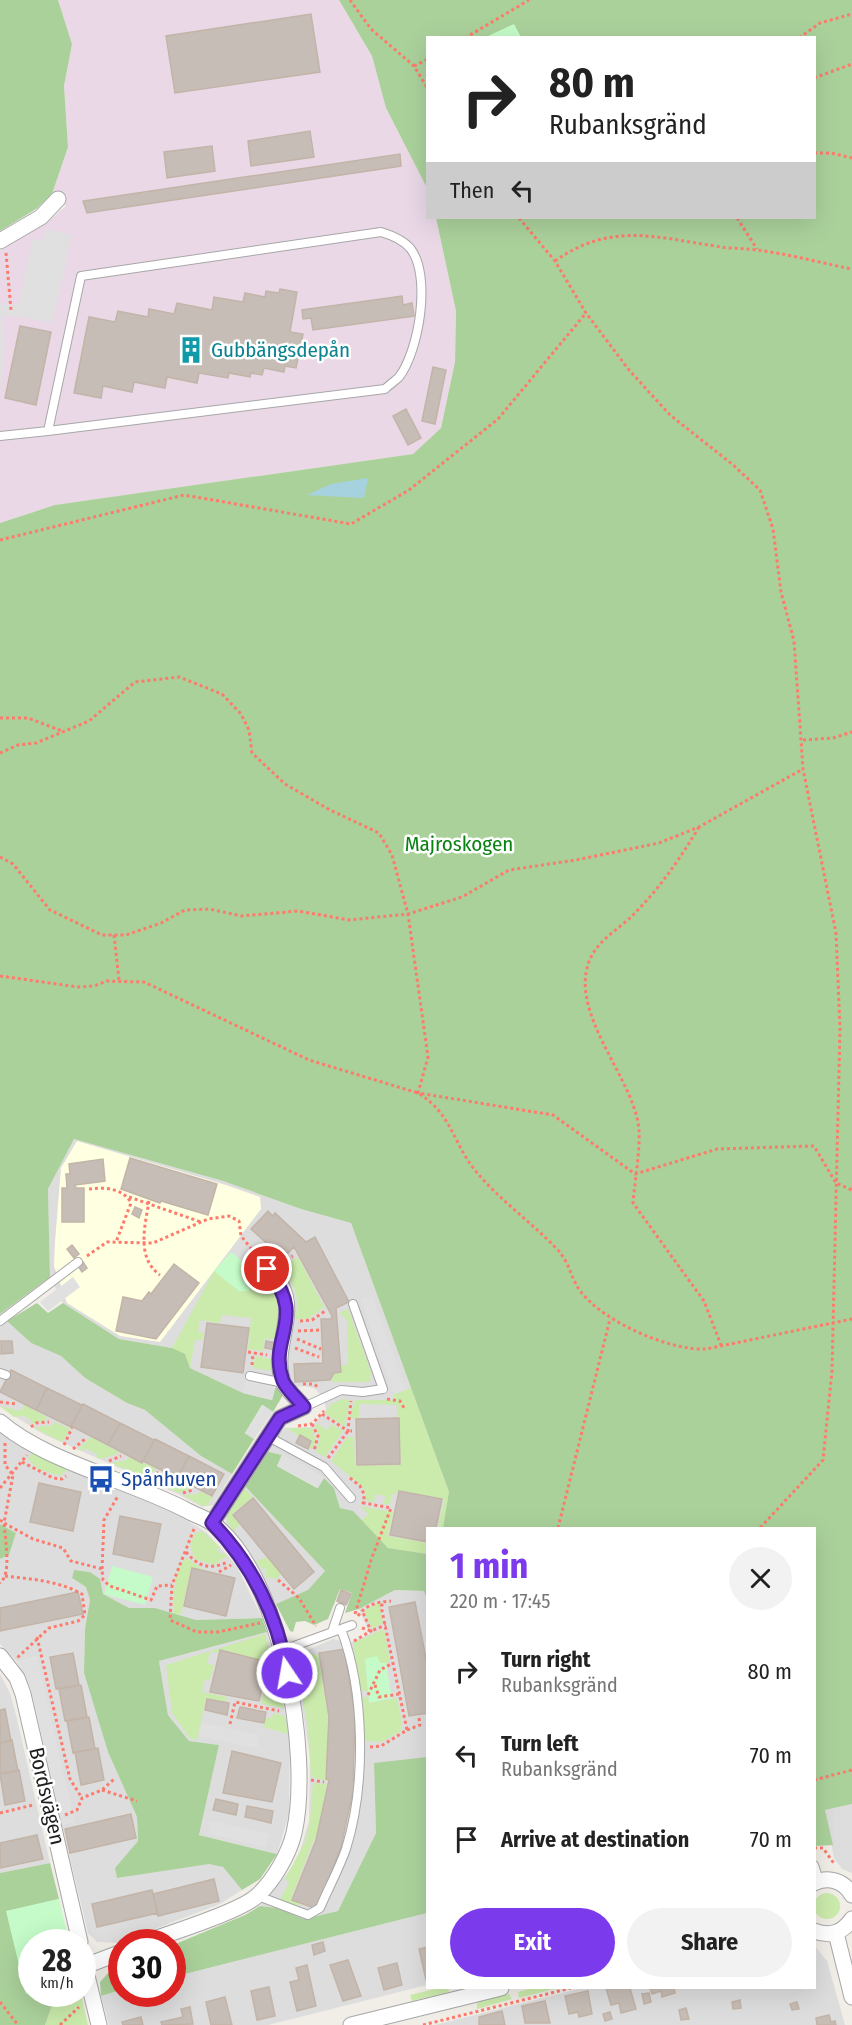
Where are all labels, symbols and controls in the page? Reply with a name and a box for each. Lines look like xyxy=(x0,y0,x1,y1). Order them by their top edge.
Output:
text: 80 m xyxy=(549,58,635,108)
icon: right xyxy=(450,60,528,138)
text: Rubanksgränd xyxy=(549,109,707,141)
icon: left xyxy=(506,174,539,207)
text: Then xyxy=(450,177,494,204)
building icon: Gubbängsdepån xyxy=(176,335,206,365)
place label: Gubbängsdepån xyxy=(211,337,350,363)
park label: Majroskogen xyxy=(405,831,513,857)
pin xyxy=(241,1243,292,1294)
icon: arrive xyxy=(250,1252,283,1285)
bus stop icon: Spånhuven xyxy=(86,1464,116,1494)
place label: Spånhuven xyxy=(121,1466,217,1492)
text: 1 min xyxy=(450,1544,528,1588)
button: close xyxy=(729,1547,792,1610)
text: 220 m · 17:45 xyxy=(450,1589,550,1613)
position arrow xyxy=(255,1641,319,1705)
text: Turn right xyxy=(501,1646,590,1673)
icon: right xyxy=(450,1655,483,1688)
text: 80 m xyxy=(747,1658,792,1685)
text: Rubanksgränd xyxy=(501,1673,618,1697)
text: Turn left xyxy=(501,1730,579,1757)
icon: left xyxy=(450,1739,483,1772)
text: 70 m xyxy=(750,1742,792,1769)
street label: Bordsvägen xyxy=(23,1745,71,1847)
text: Rubanksgränd xyxy=(501,1757,618,1781)
icon: arrive xyxy=(450,1823,483,1856)
text: Arrive at destination xyxy=(501,1826,689,1853)
text: 70 m xyxy=(750,1826,792,1853)
button: Exit xyxy=(450,1908,615,1977)
button: Share xyxy=(627,1908,792,1977)
speed limit sign: 30 xyxy=(108,1929,186,2007)
text: 28 xyxy=(42,1943,72,1979)
text: km/h xyxy=(40,1974,74,1992)

